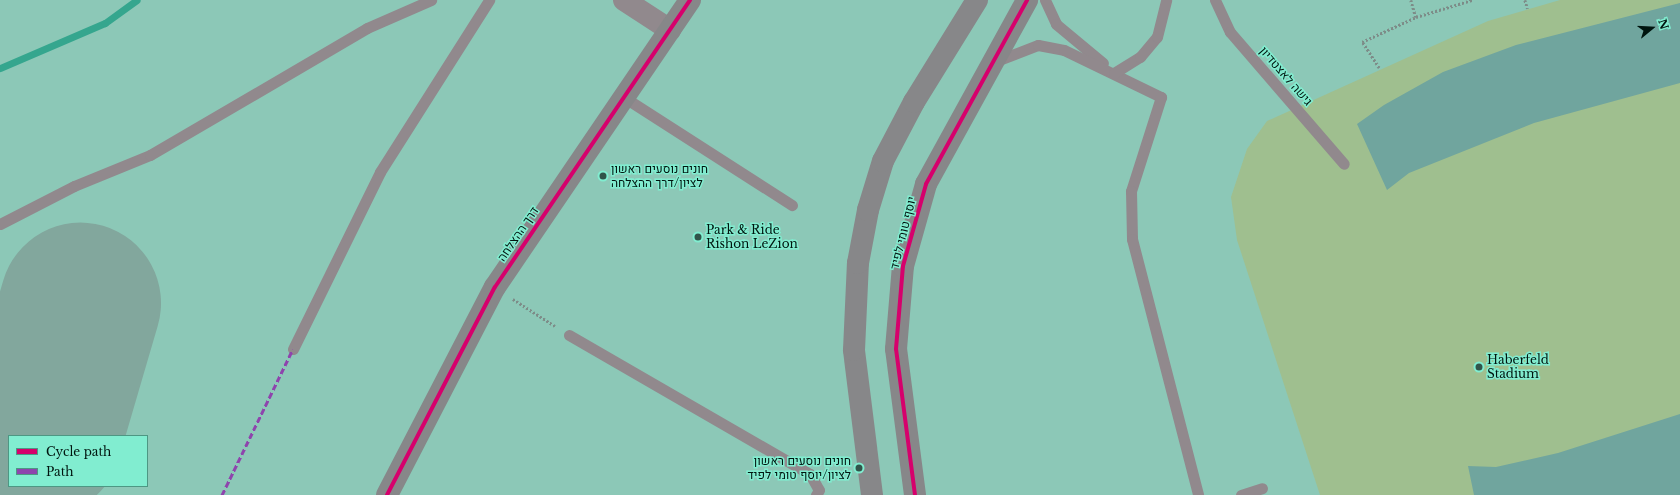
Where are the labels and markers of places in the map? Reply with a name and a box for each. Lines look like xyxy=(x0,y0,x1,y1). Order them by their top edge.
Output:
place label: חונים נוסעים ראשון לציון/דרך ההצלחה xyxy=(611,162,708,190)
marker: חונים נוסעים ראשון לציון/דרך ההצלחה xyxy=(598,171,608,181)
place label: Park & Ride Rishon LeZion xyxy=(706,223,798,251)
marker: Park & Ride Rishon LeZion xyxy=(693,232,703,242)
place label: Haberfeld Stadium xyxy=(1487,353,1549,381)
marker: Haberfeld Stadium xyxy=(1474,362,1484,372)
place label: חונים נוסעים ראשון לציון/יוסף טומי לפיד xyxy=(748,454,851,482)
marker: חונים נוסעים ראשון לציון/יוסף טומי לפיד xyxy=(854,463,864,473)

